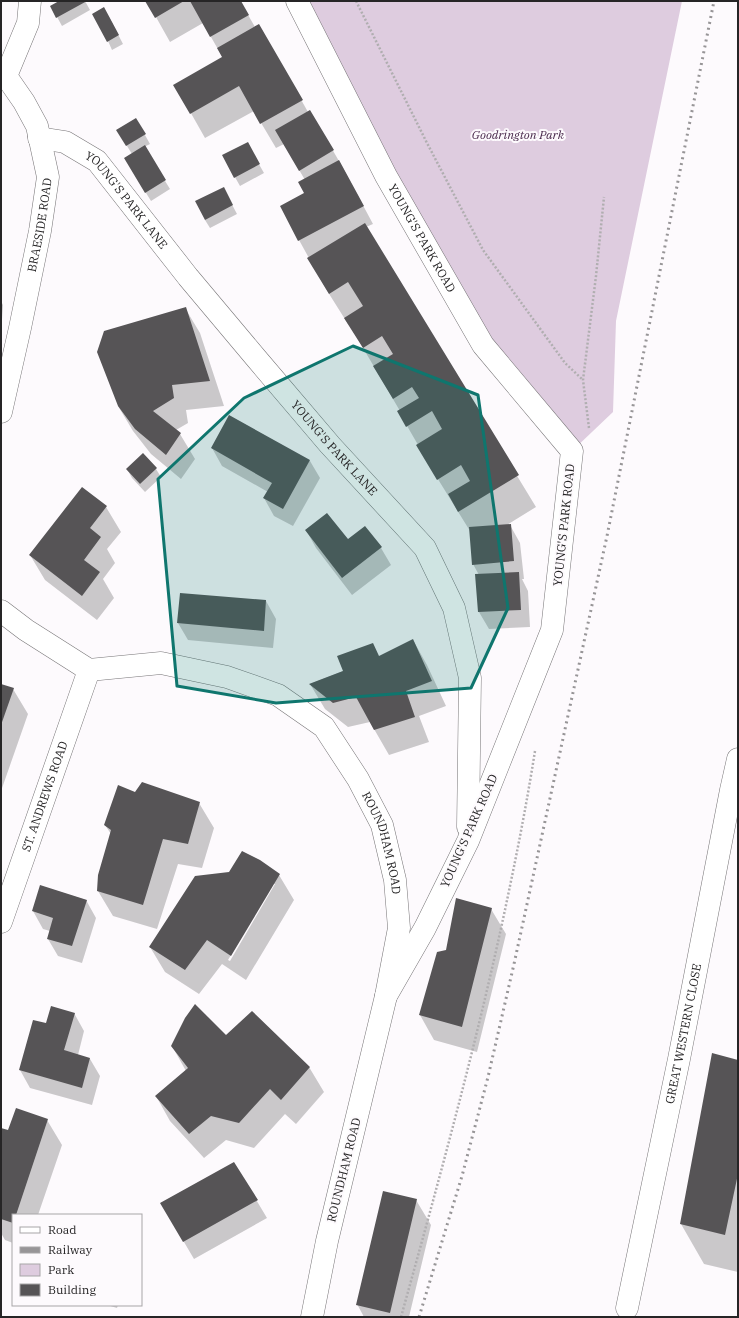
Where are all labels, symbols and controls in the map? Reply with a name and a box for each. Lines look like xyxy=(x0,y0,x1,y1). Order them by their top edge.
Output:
park label: Goodrington Park xyxy=(472,127,565,142)
street label: YOUNG'S PARK LANE xyxy=(83,148,171,252)
street label: BRAESIDE ROAD xyxy=(24,177,55,273)
street label: YOUNG'S PARK ROAD xyxy=(385,181,459,295)
street label: YOUNG'S PARK LANE xyxy=(288,397,381,498)
street label: YOUNG'S PARK ROAD xyxy=(550,463,577,587)
street label: ST. ANDREWS ROAD xyxy=(18,739,71,854)
street label: YOUNG'S PARK ROAD xyxy=(437,772,500,890)
street label: ROUNDHAM ROAD xyxy=(359,789,404,895)
street label: GREAT WESTERN CLOSE xyxy=(662,962,704,1105)
street label: ROUNDHAM ROAD xyxy=(323,1116,364,1224)
legend xyxy=(12,1214,142,1306)
text: Road xyxy=(48,1222,77,1237)
text: Railway xyxy=(48,1242,93,1257)
text: Park xyxy=(48,1262,74,1277)
text: Building xyxy=(48,1282,96,1297)

